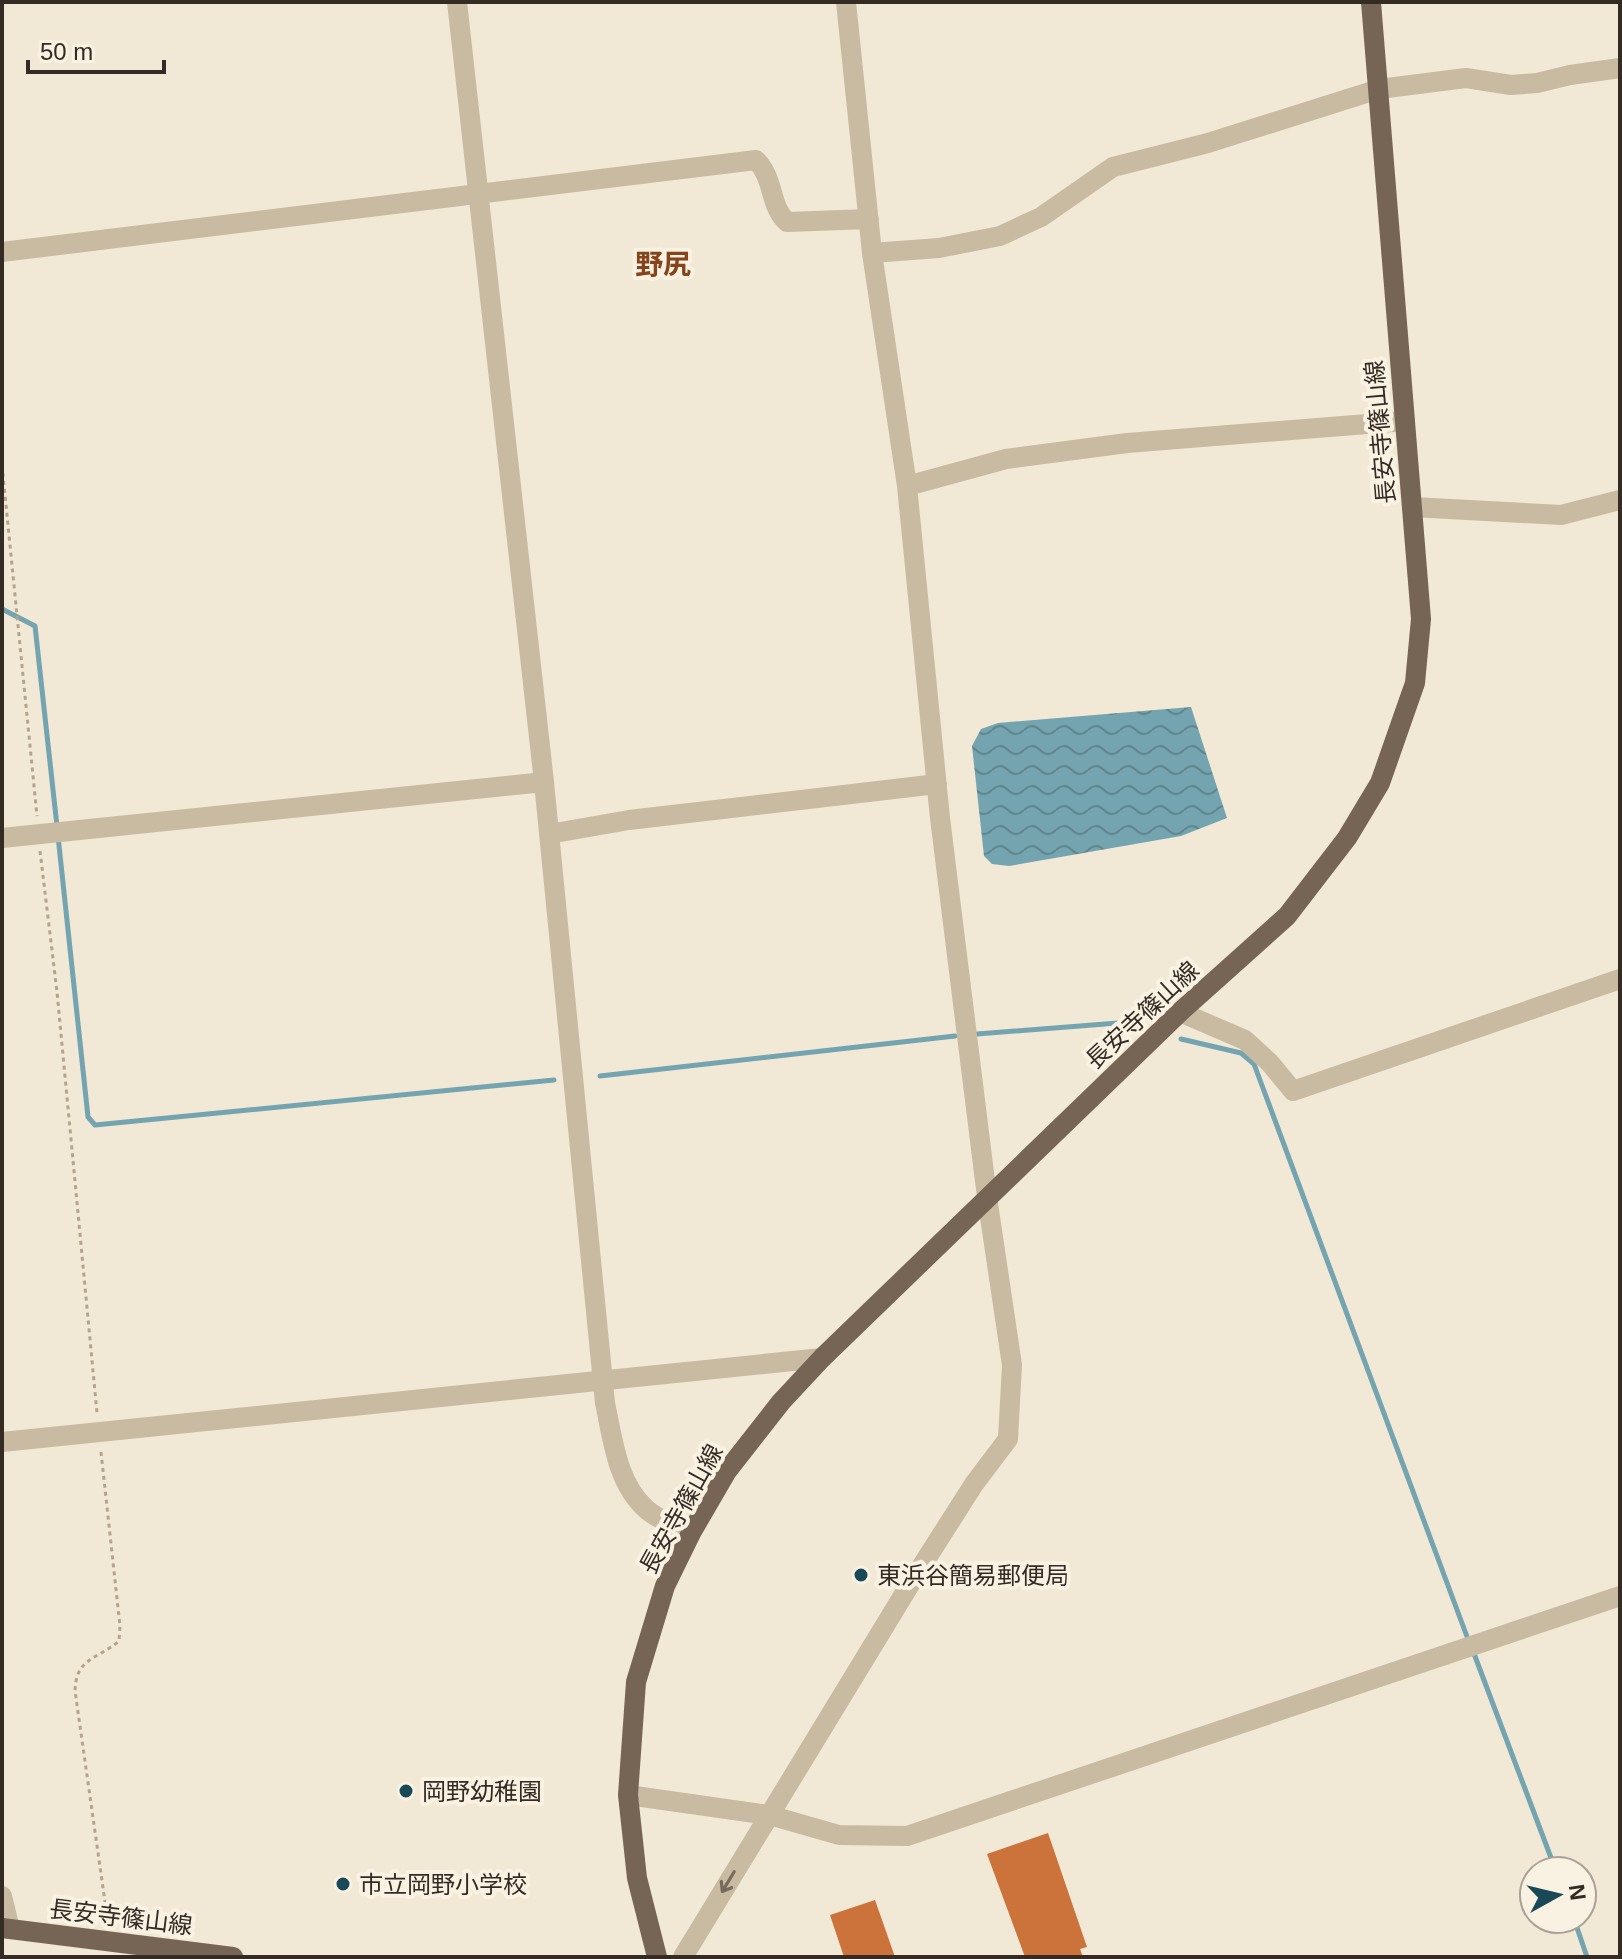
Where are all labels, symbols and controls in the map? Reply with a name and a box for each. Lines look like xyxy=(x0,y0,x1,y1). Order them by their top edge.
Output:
scale bar xyxy=(28,24,164,74)
text: 50 m xyxy=(40,38,93,65)
district label: 野尻 xyxy=(635,249,691,280)
street label: 長安寺篠山線 xyxy=(1360,359,1400,505)
street label: 長安寺篠山線 xyxy=(1080,956,1204,1074)
street label: 長安寺篠山線 xyxy=(634,1439,728,1579)
place label: 東浜谷簡易郵便局 xyxy=(877,1562,1069,1589)
marker: 東浜谷簡易郵便局 xyxy=(852,1566,870,1584)
place label: 岡野幼稚園 xyxy=(422,1778,542,1805)
marker: 岡野幼稚園 xyxy=(397,1782,415,1800)
north arrow xyxy=(1518,1855,1598,1935)
one-way arrow xyxy=(720,1870,736,1893)
place label: 市立岡野小学校 xyxy=(359,1871,527,1898)
marker: 市立岡野小学校 xyxy=(334,1875,352,1893)
text: N xyxy=(1564,1883,1591,1902)
street label: 長安寺篠山線 xyxy=(48,1895,194,1939)

